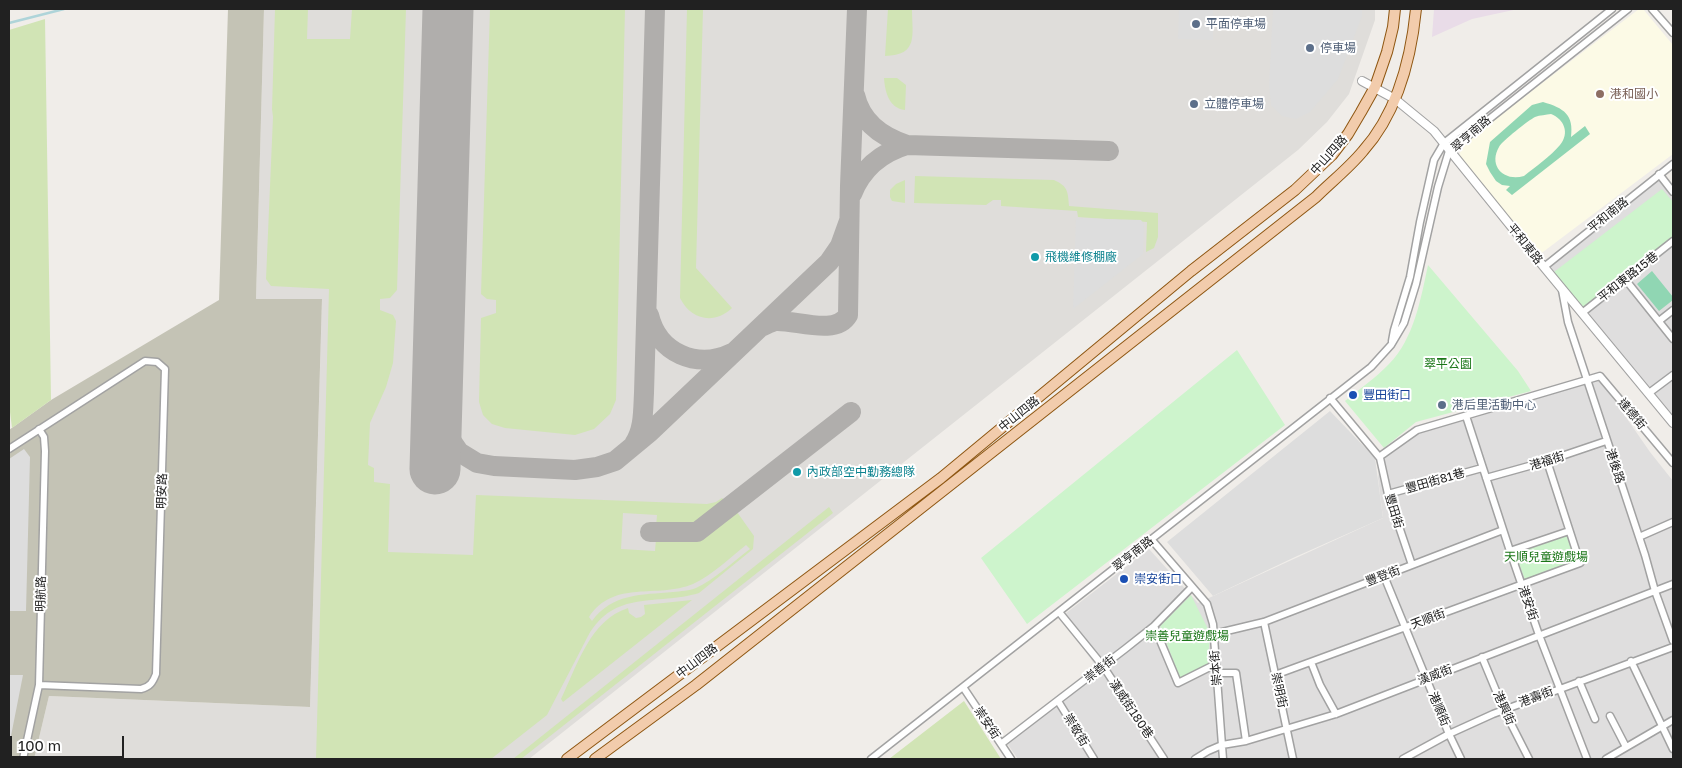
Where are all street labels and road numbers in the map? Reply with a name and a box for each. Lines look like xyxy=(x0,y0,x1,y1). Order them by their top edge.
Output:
street label: 翠亨南路 xyxy=(1448,113,1494,155)
street label: 中山四路 xyxy=(1308,132,1350,178)
street label: 平和南路 xyxy=(1585,194,1631,236)
street label: 平和東路 xyxy=(1504,221,1546,267)
street label: 平和東路15巷 xyxy=(1595,249,1661,305)
street label: 中山四路 xyxy=(996,393,1042,435)
street label: 達德街 xyxy=(1615,396,1649,432)
street label: 港後路 xyxy=(1603,447,1627,485)
street label: 港福街 xyxy=(1528,449,1566,473)
street label: 豐田街81巷 xyxy=(1404,466,1466,496)
street label: 明安路 xyxy=(154,473,170,509)
street label: 豐田街 xyxy=(1382,492,1406,530)
street label: 翠亨南路 xyxy=(1110,534,1156,574)
street label: 豐登街 xyxy=(1364,563,1402,589)
street label: 明航路 xyxy=(33,576,49,612)
street label: 港安街 xyxy=(1515,584,1541,622)
street label: 天順街 xyxy=(1409,606,1447,632)
street label: 中山四路 xyxy=(673,641,721,681)
street label: 崇本街 xyxy=(1207,649,1225,687)
street label: 崇善街 xyxy=(1081,652,1119,686)
street label: 漢威街 xyxy=(1416,662,1454,688)
street label: 崇明街 xyxy=(1268,671,1290,709)
street label: 漢威街180巷 xyxy=(1106,677,1156,741)
street label: 港壽街 xyxy=(1517,684,1555,710)
street label: 港興街 xyxy=(1490,689,1518,727)
street label: 港順街 xyxy=(1425,690,1453,728)
street label: 崇安街 xyxy=(971,704,1003,742)
street label: 崇敬街 xyxy=(1060,711,1092,749)

